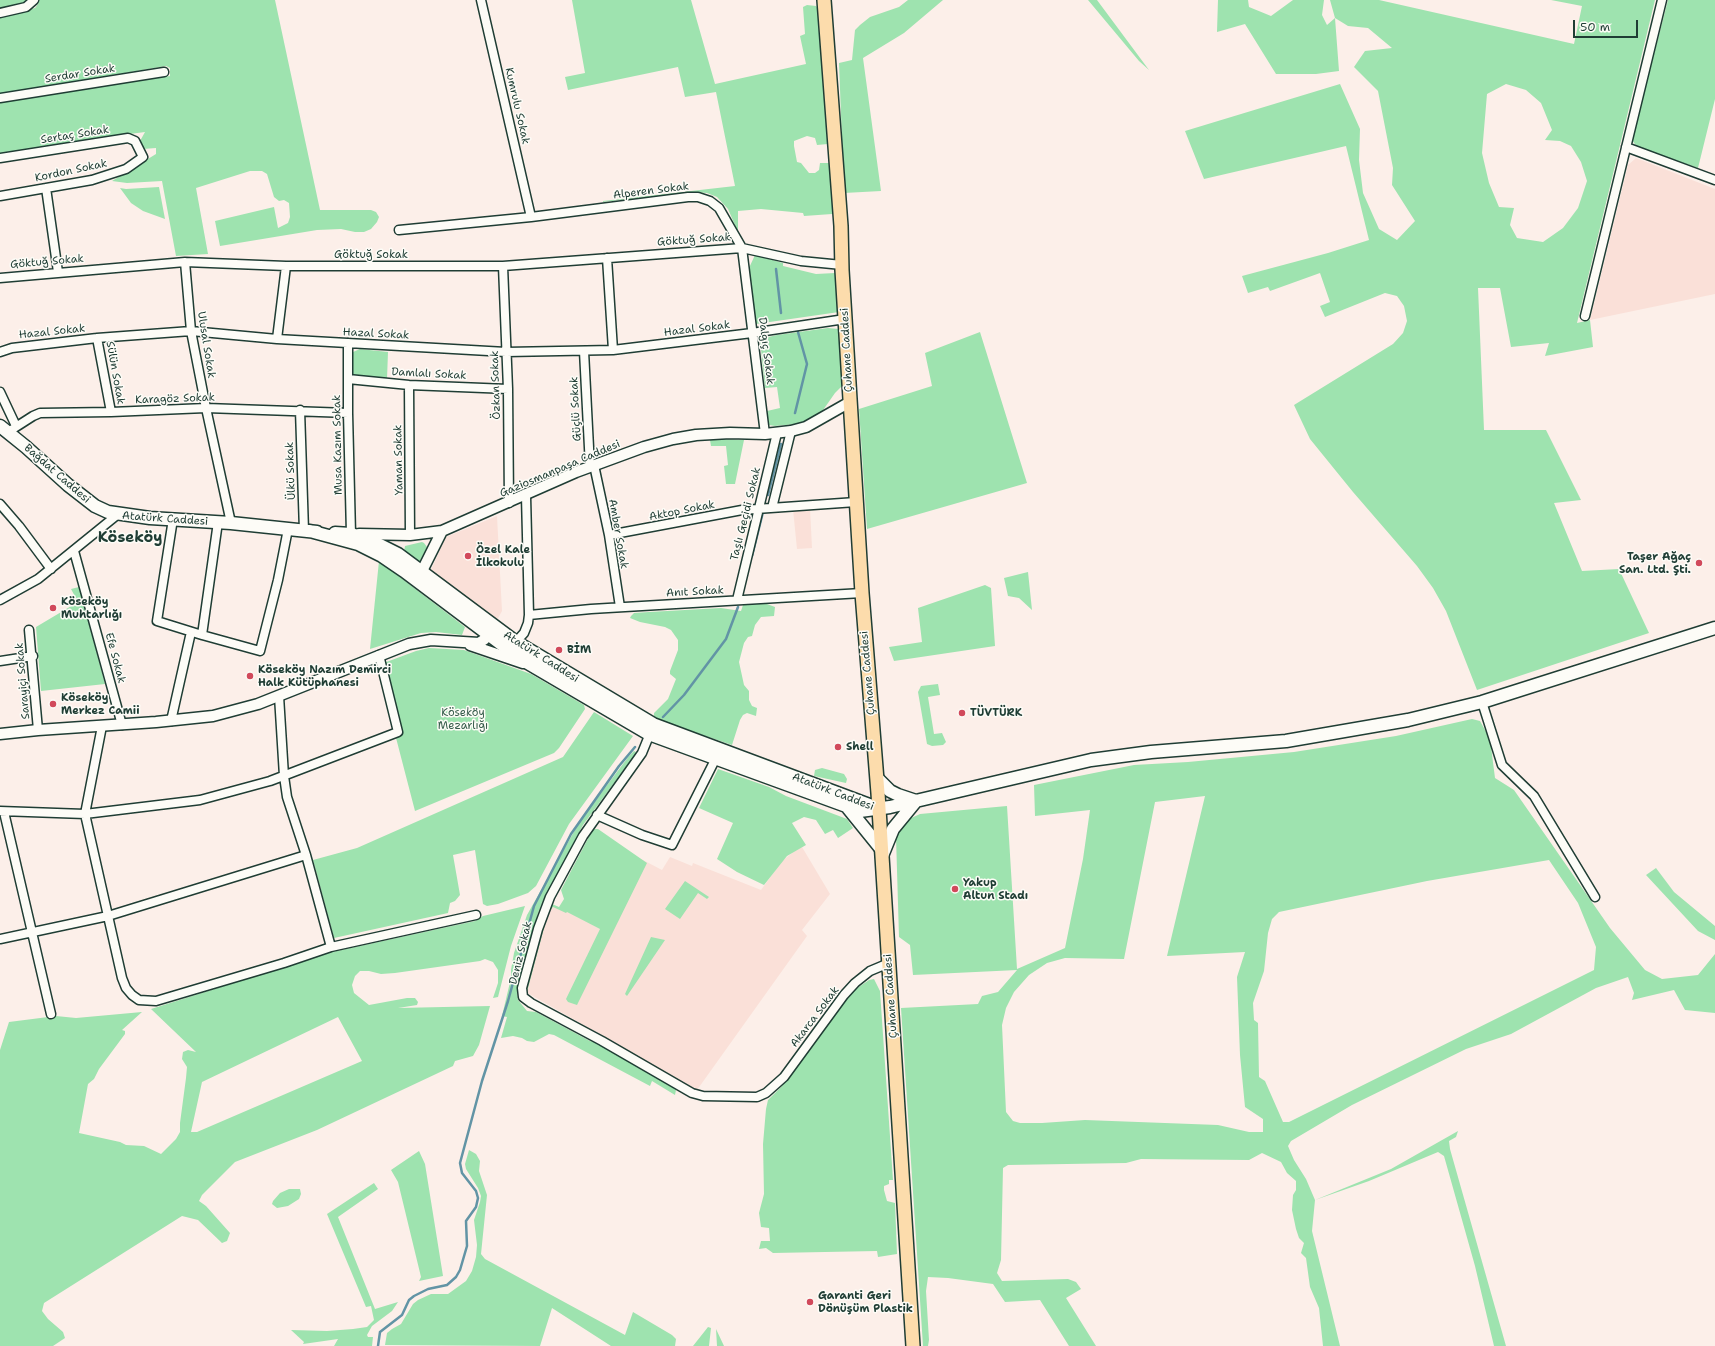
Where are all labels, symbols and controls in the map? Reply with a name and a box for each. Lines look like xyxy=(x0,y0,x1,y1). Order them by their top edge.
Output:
scale bar xyxy=(1575,12,1640,38)
text: 50 m xyxy=(1580,19,1610,35)
street label: Serdar Sokak xyxy=(44,62,116,86)
street label: Kumrulu Sokak xyxy=(502,66,532,146)
street label: Sertaç Sokak xyxy=(40,123,110,147)
street label: Kordon Sokak xyxy=(34,157,108,185)
street label: Alperen Sokak xyxy=(612,180,690,202)
street label: Göktuğ Sokak xyxy=(657,231,731,249)
street label: Göktuğ Sokak xyxy=(334,248,408,262)
street label: Göktuğ Sokak xyxy=(10,252,84,272)
street label: Çuhane Caddesi xyxy=(838,307,856,393)
street label: Ulusal Sokak xyxy=(194,311,218,379)
street label: Dalgıç Sokak xyxy=(755,317,777,385)
street label: Hazal Sokak xyxy=(663,318,731,340)
street label: Hazal Sokak xyxy=(18,322,86,342)
street label: Hazal Sokak xyxy=(342,326,410,342)
street label: Sülün Sokak xyxy=(103,340,127,406)
street label: Özkan Sokak xyxy=(488,350,504,420)
street label: Damlalı Sokak xyxy=(391,365,467,383)
street label: Güçlü Sokak xyxy=(568,376,584,442)
street label: Karagöz Sokak xyxy=(135,391,215,407)
street label: Musa Kazım Sokak xyxy=(331,395,345,495)
street label: Yaman Sokak xyxy=(392,425,406,495)
street label: Gaziosmanpaşa Caddesi xyxy=(498,438,622,500)
street label: Bağdat Caddesi xyxy=(21,442,93,506)
street label: Ülkü Sokak xyxy=(283,442,299,500)
street label: Taşlı Geçidi Sokak xyxy=(728,466,764,562)
street label: Amber Sokak xyxy=(605,498,631,570)
street label: Aktop Sokak xyxy=(648,498,716,524)
street label: Atatürk Caddesi xyxy=(121,509,209,529)
district label: Köseköy xyxy=(98,529,162,547)
place label: Özel Kale İlkokulu xyxy=(476,543,530,569)
place label: Taşer Ağaç San. Ltd. Şti. xyxy=(1619,550,1691,576)
marker: Özel Kale İlkokulu xyxy=(463,551,473,561)
marker: Taşer Ağaç San. Ltd. Şti. xyxy=(1694,558,1704,568)
street label: Anıt Sokak xyxy=(666,584,724,600)
place label: Köseköy Muhtarlığı xyxy=(61,595,122,621)
marker: Köseköy Muhtarlığı xyxy=(48,603,58,613)
street label: Atatürk Caddesi xyxy=(501,628,581,686)
street label: Çuhane Caddesi xyxy=(858,630,878,716)
street label: Efe Sokak xyxy=(102,631,128,685)
street label: Sarayiçi Sokak xyxy=(13,642,33,720)
place label: BİM xyxy=(567,643,591,657)
marker: BİM xyxy=(554,645,564,655)
place label: Köseköy Nazım Demirci Halk Kütüphanesi xyxy=(258,663,391,689)
marker: Köseköy Nazım Demirci Halk Kütüphanesi xyxy=(245,671,255,681)
place label: Köseköy Merkez Camii xyxy=(61,691,140,717)
marker: Köseköy Merkez Camii xyxy=(48,699,58,709)
park label: Köseköy Mezarlığı xyxy=(438,706,488,732)
place label: TÜVTÜRK xyxy=(970,706,1022,720)
marker: TÜVTÜRK xyxy=(957,708,967,718)
place label: Shell xyxy=(846,740,874,754)
marker: Shell xyxy=(833,742,843,752)
street label: Atatürk Caddesi xyxy=(790,770,876,814)
place label: Yakup Altun Stadı xyxy=(963,876,1028,902)
marker: Yakup Altun Stadı xyxy=(950,884,960,894)
street label: Deniz Sokak xyxy=(507,920,535,986)
street label: Çuhane Caddesi xyxy=(881,953,901,1039)
street label: Akarca Sokak xyxy=(788,984,842,1050)
place label: Garanti Geri Dönüşüm Plastik xyxy=(818,1289,913,1315)
marker: Garanti Geri Dönüşüm Plastik xyxy=(805,1297,815,1307)

